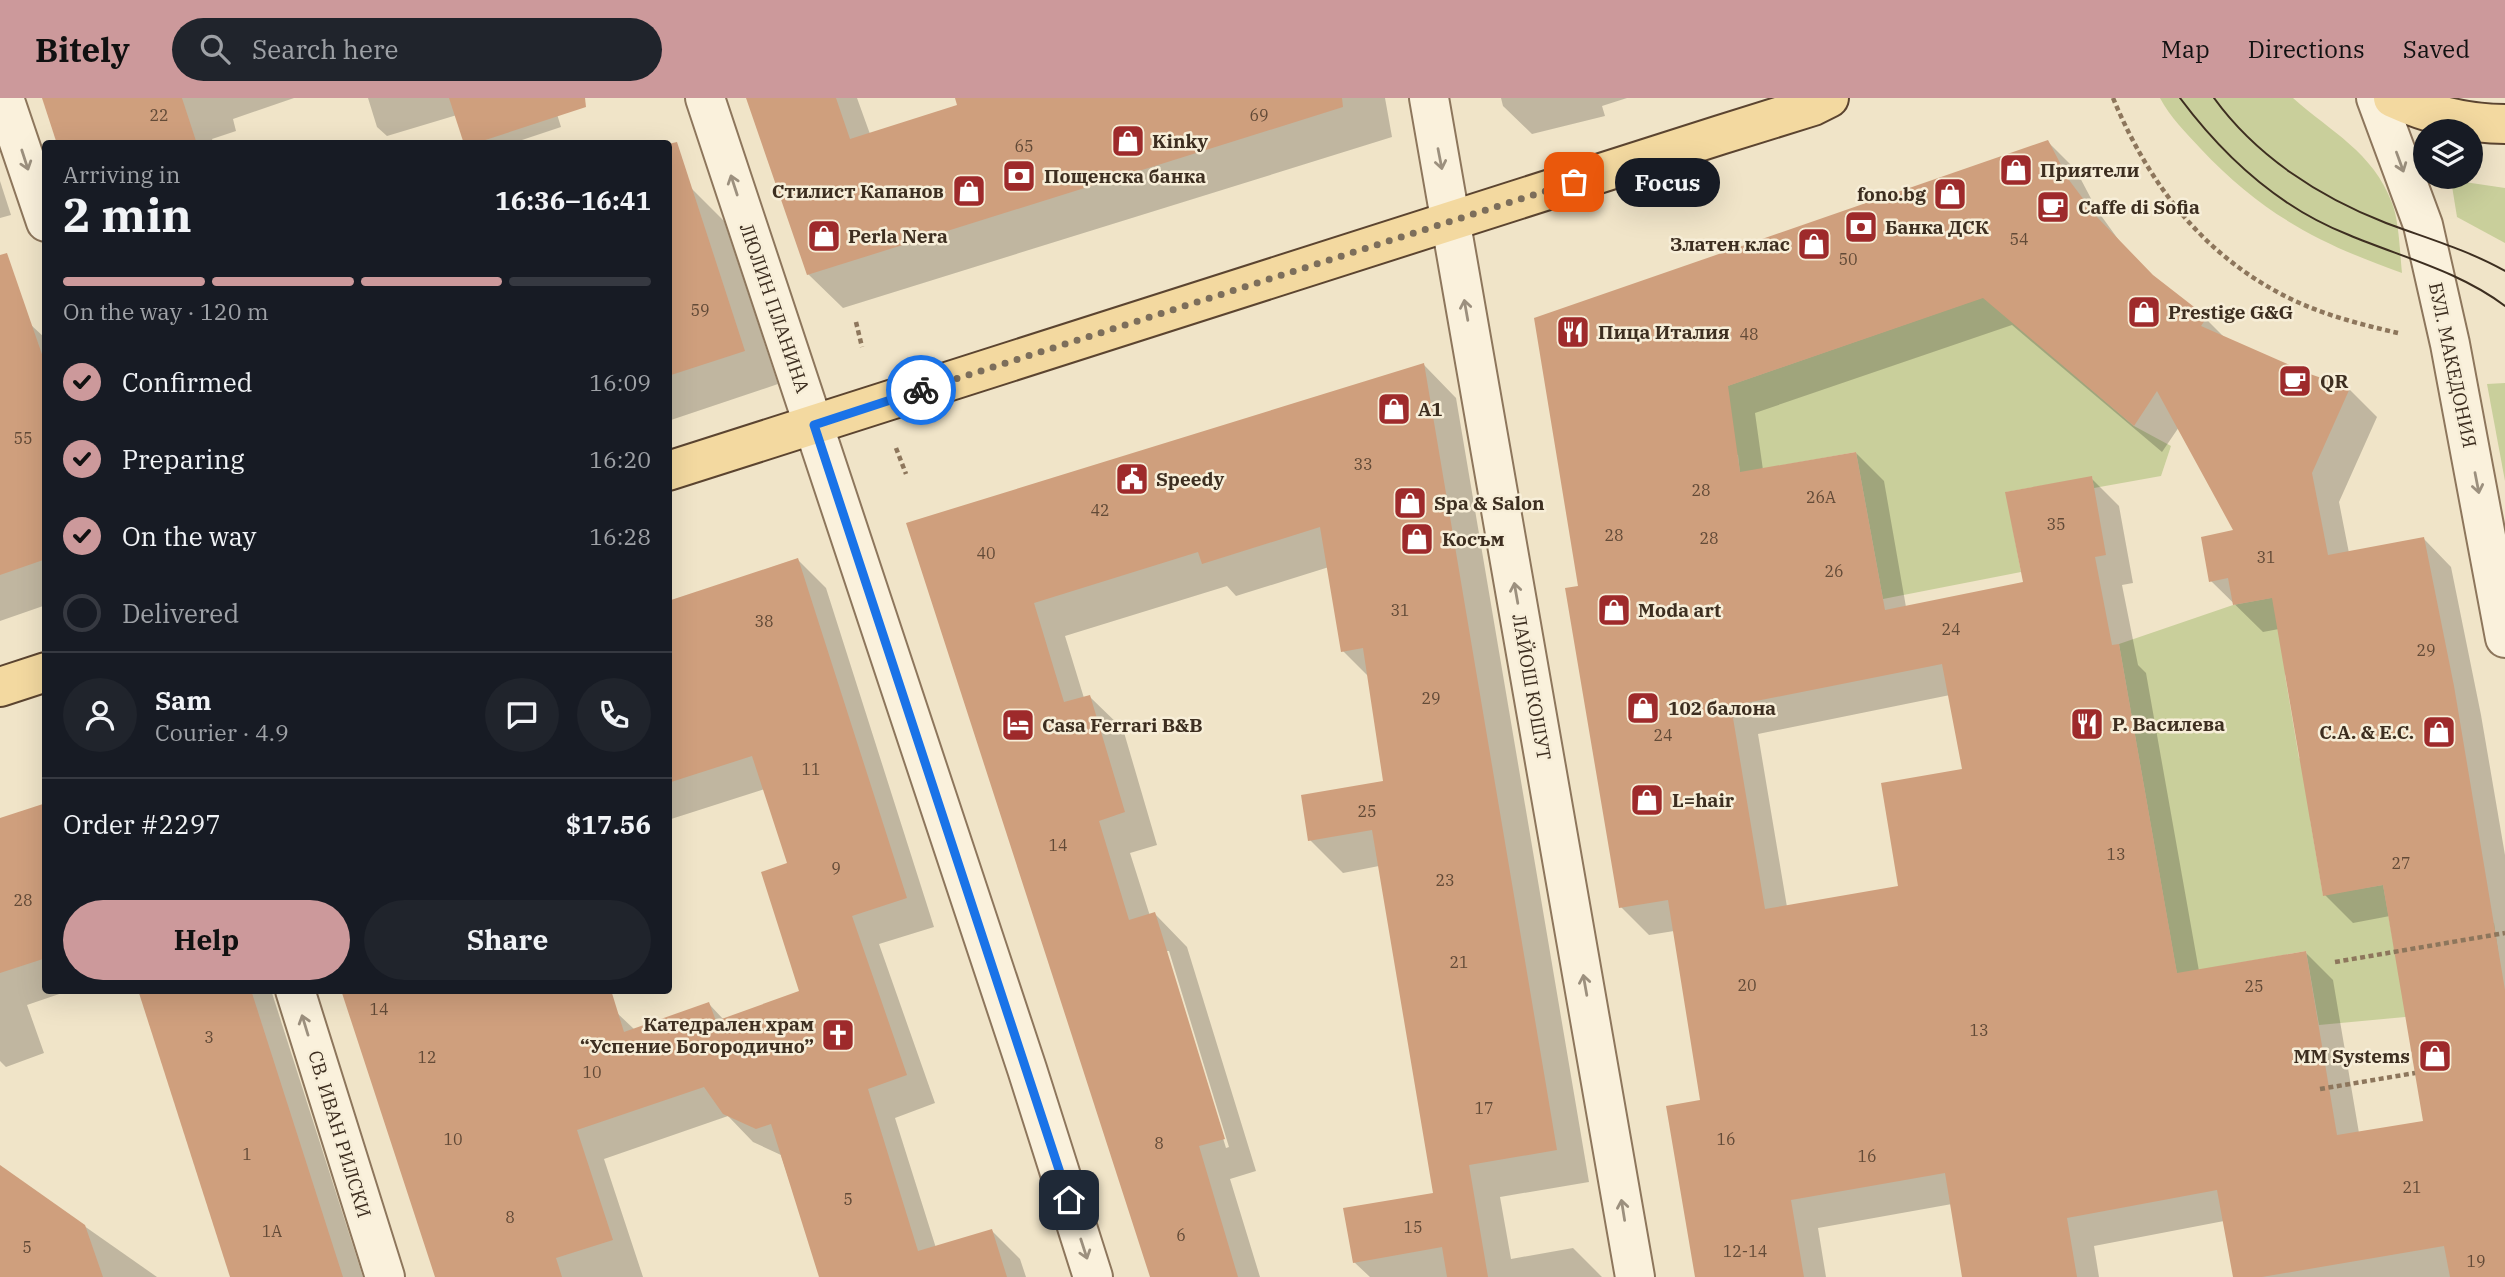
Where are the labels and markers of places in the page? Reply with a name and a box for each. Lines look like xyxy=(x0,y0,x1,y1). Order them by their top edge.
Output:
shop icon: Kinky xyxy=(1109,122,1147,160)
place label: Kinky xyxy=(1152,129,1208,153)
shop icon: Приятели xyxy=(1997,151,2035,189)
pin xyxy=(1544,152,1604,212)
bank icon: Пощенска банка xyxy=(1000,157,1038,195)
callout: Focus xyxy=(1616,158,1721,206)
place label: Приятели xyxy=(2040,158,2140,182)
place label: Пощенска банка xyxy=(1044,164,1206,188)
shop icon: Стилист Капанов xyxy=(950,172,988,210)
shop icon: fono.bg xyxy=(1931,175,1969,213)
place label: Стилист Капанов xyxy=(772,179,944,203)
place label: fono.bg xyxy=(1857,182,1926,206)
cafe icon: Caffe di Sofia xyxy=(2034,188,2072,226)
place label: Caffe di Sofia xyxy=(2078,195,2200,219)
bank icon: Банка ДСК xyxy=(1842,208,1880,246)
place label: Банка ДСК xyxy=(1885,215,1989,239)
shop icon: Perla Nera xyxy=(805,217,843,255)
place label: Perla Nera xyxy=(848,224,948,248)
shop icon: Златен клас xyxy=(1795,225,1833,263)
place label: Златен клас xyxy=(1670,232,1790,256)
shop icon: Prestige G&G xyxy=(2125,293,2163,331)
place label: Prestige G&G xyxy=(2168,300,2293,324)
restaurant icon: Пица Италия xyxy=(1554,313,1592,351)
place label: Пица Италия xyxy=(1598,320,1730,344)
cafe icon: QR xyxy=(2276,362,2314,400)
place label: QR xyxy=(2320,369,2348,393)
shop icon: A1 xyxy=(1375,390,1413,428)
place label: A1 xyxy=(1418,397,1443,421)
public building icon: Speedy xyxy=(1113,460,1151,498)
place label: Speedy xyxy=(1156,467,1225,491)
shop icon: Spa & Salon xyxy=(1391,484,1429,522)
place label: Spa & Salon xyxy=(1434,491,1545,515)
shop icon: Косъм xyxy=(1398,520,1436,558)
place label: Косъм xyxy=(1442,527,1504,551)
shop icon: Moda art xyxy=(1595,591,1633,629)
place label: Moda art xyxy=(1638,598,1721,622)
shop icon: 102 балона xyxy=(1624,689,1662,727)
place label: 102 балона xyxy=(1668,696,1776,720)
restaurant icon: Р. Василева xyxy=(2068,705,2106,743)
hotel icon: Casa Ferrari B&B xyxy=(999,706,1037,744)
place label: Р. Василева xyxy=(2112,712,2225,736)
place label: Casa Ferrari B&B xyxy=(1042,713,1203,737)
shop icon: С.А. & Е.С. xyxy=(2420,713,2458,751)
place label: С.А. & Е.С. xyxy=(2319,720,2414,744)
shop icon: L=hair xyxy=(1628,781,1666,819)
place label: L=hair xyxy=(1672,788,1735,812)
place label: Катедрален храм “Успение Богородично” xyxy=(580,1012,814,1058)
church icon: Катедрален храм “Успение Богородично” xyxy=(819,1016,857,1054)
shop icon: MM Systems xyxy=(2416,1037,2454,1075)
place label: MM Systems xyxy=(2293,1044,2410,1068)
pin xyxy=(1039,1170,1099,1230)

